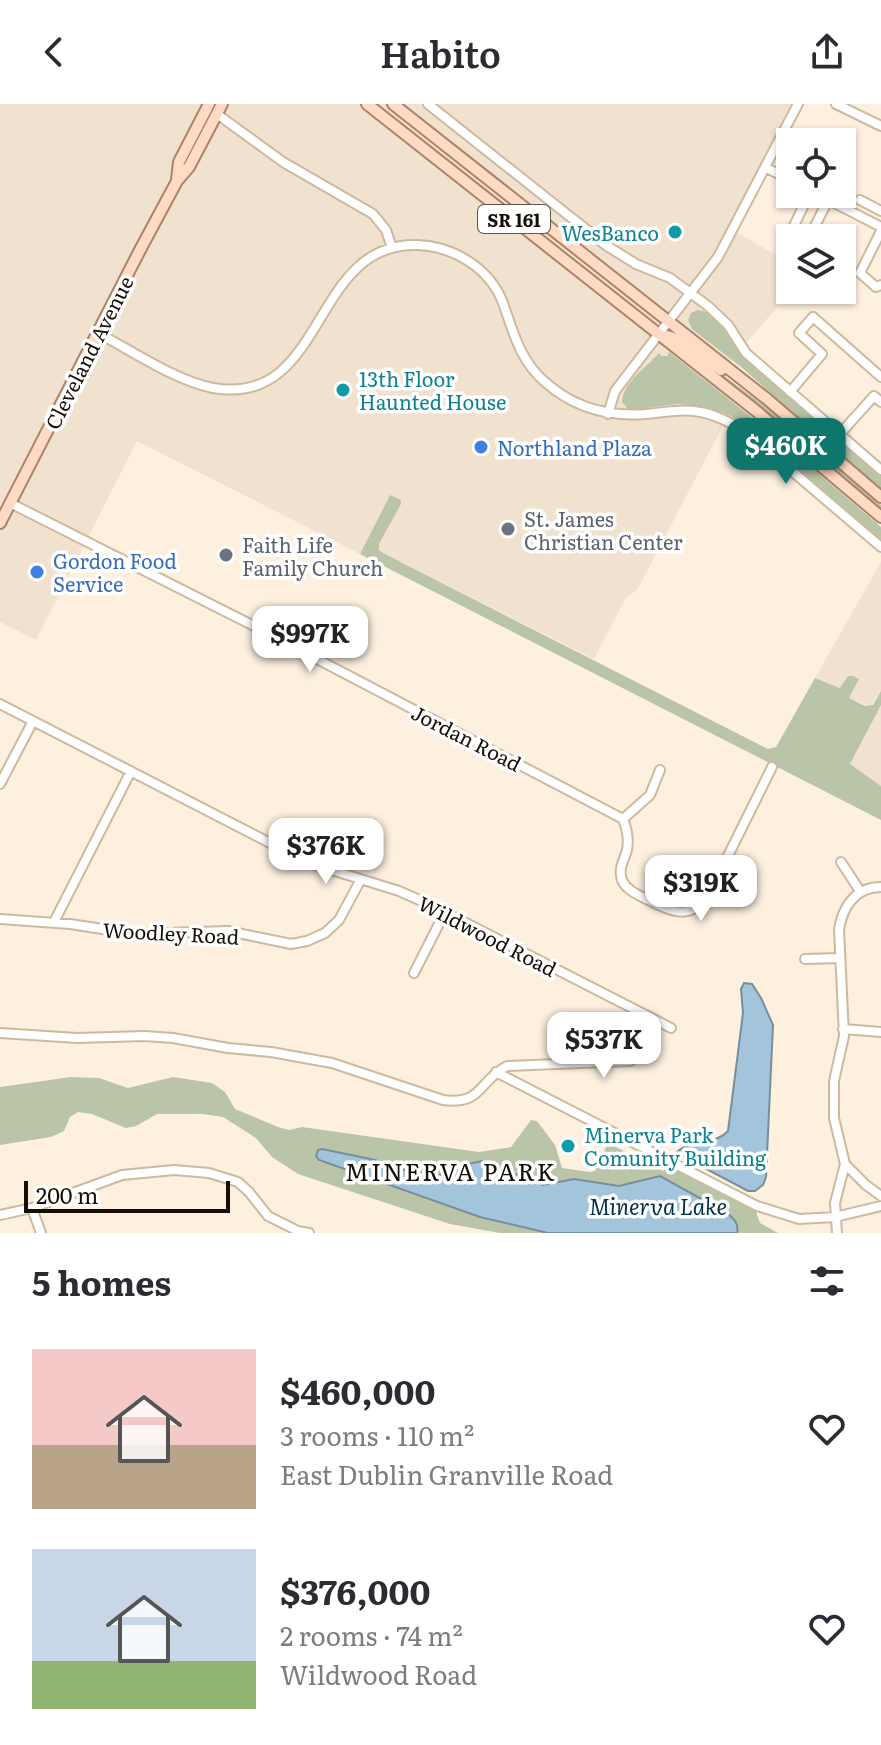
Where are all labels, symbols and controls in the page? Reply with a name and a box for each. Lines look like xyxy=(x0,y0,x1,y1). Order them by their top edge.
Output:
text: Habito xyxy=(380,26,501,79)
icon: back xyxy=(32,30,76,74)
icon: share xyxy=(805,30,849,74)
map controls xyxy=(776,128,856,304)
button: locate xyxy=(776,128,856,208)
road number: SR 161 xyxy=(478,205,550,233)
place label: WesBanco xyxy=(561,217,659,247)
marker: WesBanco xyxy=(666,223,684,241)
button: layers xyxy=(776,224,856,304)
street label: Cleveland Avenue xyxy=(36,270,140,434)
place label: 13th Floor Haunted House xyxy=(359,363,506,416)
marker: 13th Floor Haunted House xyxy=(334,381,352,399)
pin: $460K xyxy=(730,418,842,486)
text: $460K xyxy=(745,424,827,463)
place label: Northland Plaza xyxy=(497,432,652,462)
marker: Northland Plaza xyxy=(472,438,490,456)
place label: St. James Christian Center xyxy=(524,503,683,556)
marker: St. James Christian Center xyxy=(499,520,517,538)
place label: Faith Life Family Church xyxy=(242,529,383,582)
place label: Gordon Food Service xyxy=(53,545,177,598)
marker: Faith Life Family Church xyxy=(217,546,235,564)
marker: Gordon Food Service xyxy=(28,563,46,581)
pin: $997K xyxy=(254,606,366,674)
text: $997K xyxy=(270,612,350,651)
street label: Jordan Road xyxy=(407,696,527,778)
pin: $376K xyxy=(270,818,382,886)
text: $376K xyxy=(287,824,365,863)
pin: $319K xyxy=(645,855,757,923)
text: $319K xyxy=(663,861,739,900)
street label: Wildwood Road xyxy=(414,887,562,983)
street label: Woodley Road xyxy=(102,913,240,951)
pin: $537K xyxy=(548,1012,660,1080)
text: $537K xyxy=(565,1018,643,1057)
place label: Minerva Park Comunity Building xyxy=(584,1119,767,1172)
marker: Minerva Park Comunity Building xyxy=(559,1137,577,1155)
district label: MINERVA PARK xyxy=(345,1153,557,1188)
scale bar xyxy=(24,1177,230,1213)
text: 200 m xyxy=(36,1178,98,1211)
water label: Minerva Lake xyxy=(589,1189,727,1222)
text: 5 homes xyxy=(32,1256,171,1306)
icon: filters xyxy=(805,1259,849,1303)
text: $460,000 xyxy=(280,1365,435,1415)
icon: home xyxy=(96,1381,192,1477)
icon: heart xyxy=(805,1407,849,1451)
text: 3 rooms · 110 m² xyxy=(280,1415,474,1454)
text: East Dublin Granville Road xyxy=(280,1454,613,1493)
text: $376,000 xyxy=(280,1565,430,1615)
icon: home xyxy=(96,1581,192,1677)
icon: heart xyxy=(805,1607,849,1651)
text: 2 rooms · 74 m² xyxy=(280,1615,463,1654)
text: Wildwood Road xyxy=(280,1654,477,1693)

